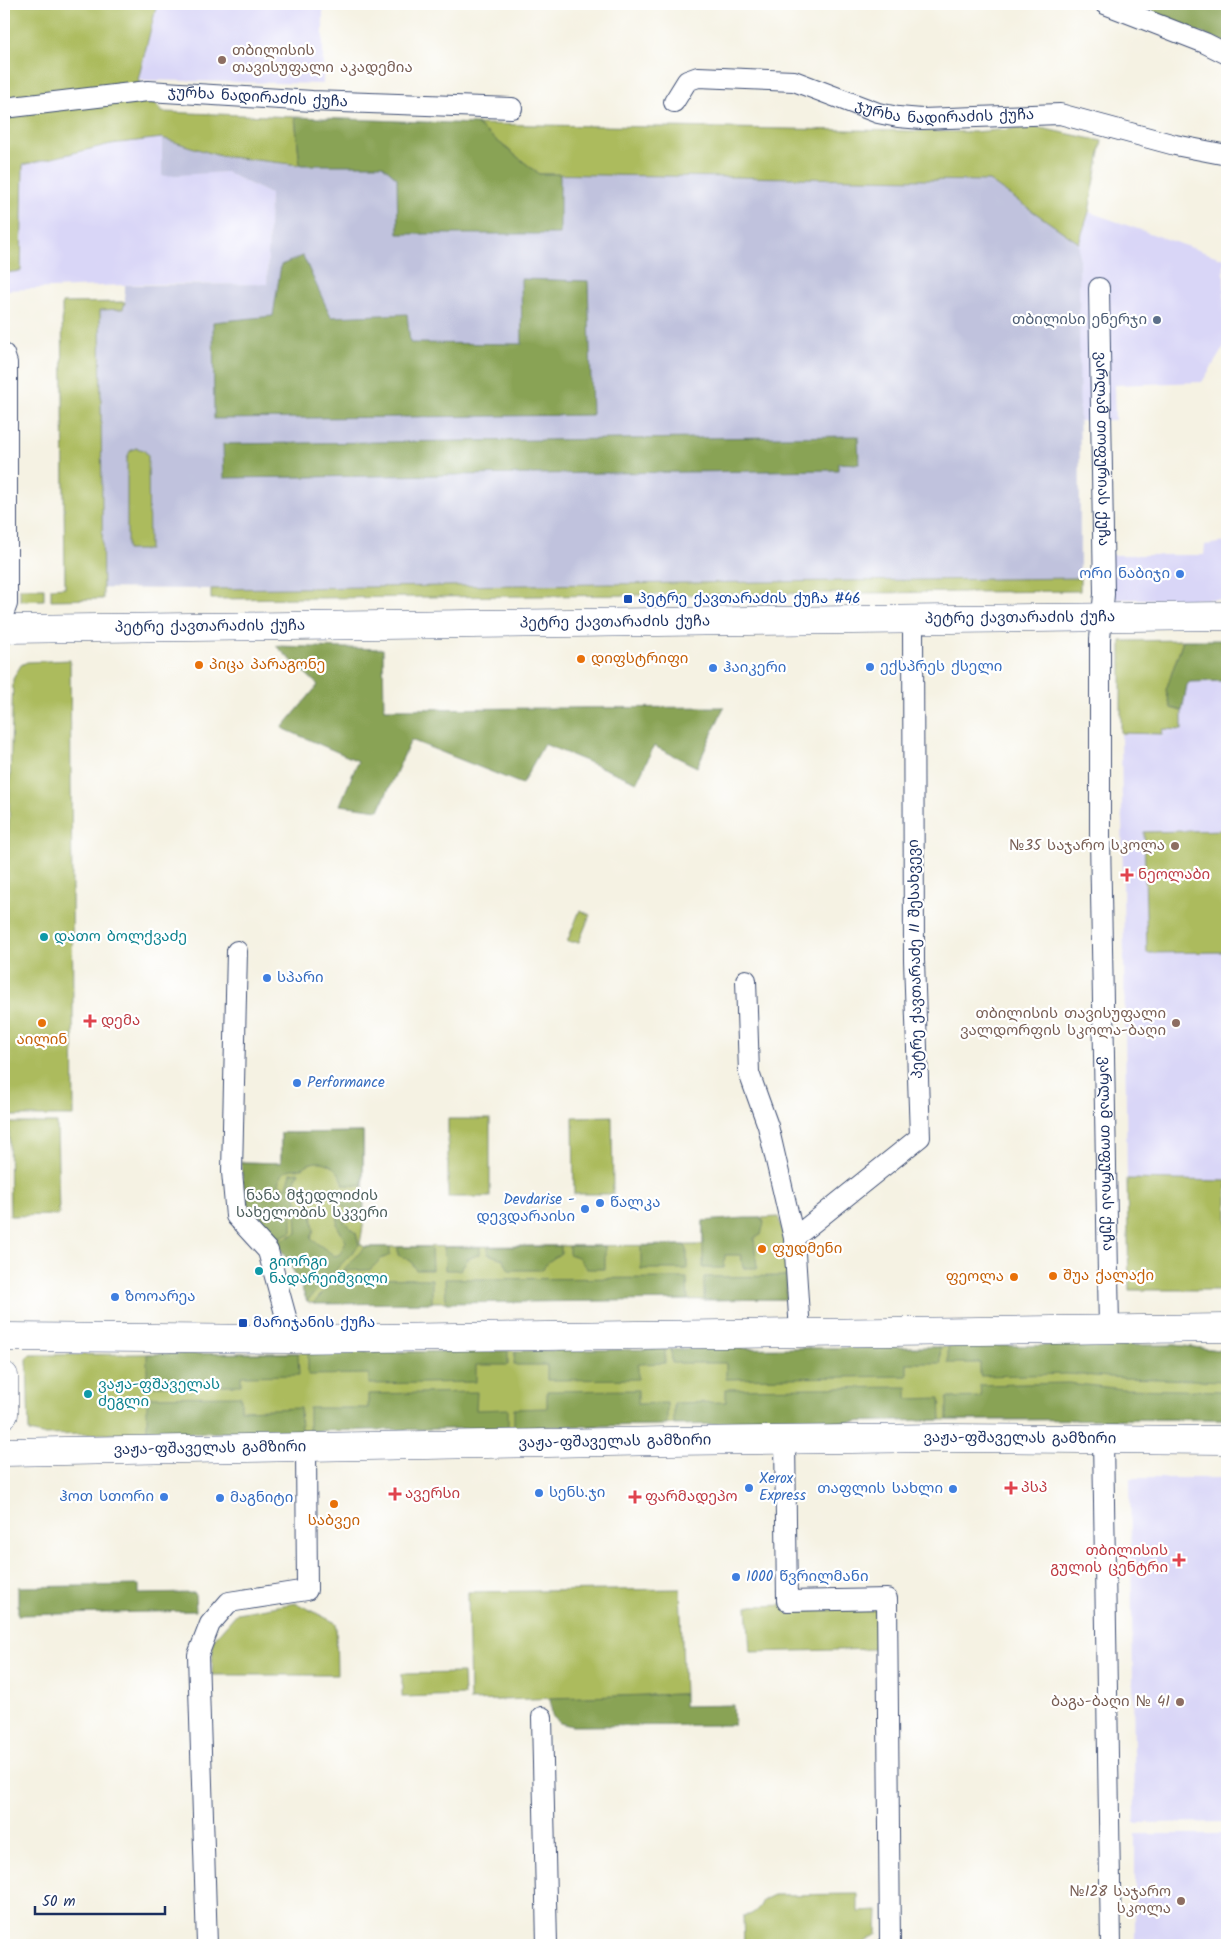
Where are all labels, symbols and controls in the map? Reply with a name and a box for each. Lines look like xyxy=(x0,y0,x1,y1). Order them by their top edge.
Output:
place label: თბილისის თავისუფალი აკადემია xyxy=(232,39,413,80)
marker: თბილისის თავისუფალი აკადემია xyxy=(216,54,228,66)
street label: ჯურხა ნადირაძის ქუჩა xyxy=(167,80,348,114)
street label: ჯურხა ნადირაძის ქუჩა xyxy=(852,93,1035,131)
place label: თბილისი ენერჯი xyxy=(1012,308,1147,332)
marker: თბილისი ენერჯი xyxy=(1151,314,1163,326)
street label: ვარლამ თოფურიას ქუჩა xyxy=(1088,351,1115,547)
place label: ორი ნაბიჯი xyxy=(1079,562,1170,586)
marker: ორი ნაბიჯი xyxy=(1174,568,1186,580)
place label: პეტრე ქავთარაძის ქუჩა #46 xyxy=(638,587,861,611)
marker: პეტრე ქავთარაძის ქუჩა #46 xyxy=(622,593,634,605)
street label: პეტრე ქავთარაძის ქუჩა xyxy=(925,605,1115,631)
street label: პეტრე ქავთარაძის ქუჩა xyxy=(520,609,710,636)
street label: პეტრე ქავთარაძის ქუჩა xyxy=(115,614,305,640)
place label: დიფსტრიფი xyxy=(591,647,688,671)
place label: პიცა პარაგონე xyxy=(209,653,325,677)
marker: დიფსტრიფი xyxy=(575,653,587,665)
place label: ექსპრეს ქსელი xyxy=(880,655,1002,679)
place label: ჰაიკერი xyxy=(723,656,786,680)
marker: პიცა პარაგონე xyxy=(193,659,205,671)
marker: ექსპრეს ქსელი xyxy=(864,661,876,673)
marker: ჰაიკერი xyxy=(707,662,719,674)
place label: №35 საჯარო სკოლა xyxy=(1009,834,1165,858)
street label: პეტრე ქავთარაძე II შესახვევი xyxy=(902,839,930,1079)
marker: №35 საჯარო სკოლა xyxy=(1169,840,1181,852)
place label: ნეოლაბი xyxy=(1138,863,1210,887)
marker: ნეოლაბი xyxy=(1120,868,1134,882)
place label: დათო ბოლქვაძე xyxy=(54,925,187,949)
marker: დათო ბოლქვაძე xyxy=(38,931,50,943)
place label: სპარი xyxy=(277,966,324,990)
marker: სპარი xyxy=(261,972,273,984)
place label: თბილისის თავისუფალი ვალდორფის სკოლა-ბაღი xyxy=(960,1002,1166,1043)
place label: დემა xyxy=(101,1009,140,1033)
marker: დემა xyxy=(83,1014,97,1028)
marker: აილინ xyxy=(36,1017,48,1029)
marker: თბილისის თავისუფალი ვალდორფის სკოლა-ბაღი xyxy=(1170,1017,1182,1029)
place label: აილინ xyxy=(17,1028,67,1052)
street label: ვარლამ თოფურიას ქუჩა xyxy=(1092,1056,1120,1251)
place label: Performance xyxy=(307,1071,385,1095)
marker: Performance xyxy=(291,1077,303,1089)
park label: ნანა მჭედლიძის სახელობის სკვერი xyxy=(236,1184,388,1225)
place label: Devdarise - დევდარაისი xyxy=(477,1188,575,1229)
place label: წალკა xyxy=(610,1191,660,1215)
marker: წალკა xyxy=(594,1197,606,1209)
marker: Devdarise - დევდარაისი xyxy=(579,1203,591,1215)
place label: ფუდმენი xyxy=(772,1237,842,1261)
marker: ფუდმენი xyxy=(756,1243,768,1255)
place label: გიორგი ნადარეიშვილი xyxy=(269,1250,388,1291)
place label: შუა ქალაქი xyxy=(1063,1264,1154,1288)
marker: გიორგი ნადარეიშვილი xyxy=(253,1265,265,1277)
place label: ფეოლა xyxy=(946,1265,1004,1289)
marker: შუა ქალაქი xyxy=(1047,1270,1059,1282)
marker: ფეოლა xyxy=(1008,1271,1020,1283)
place label: ზოოარეა xyxy=(125,1285,195,1309)
marker: ზოოარეა xyxy=(109,1291,121,1303)
place label: მარიჯანის ქუჩა xyxy=(253,1311,375,1335)
marker: მარიჯანის ქუჩა xyxy=(237,1317,249,1329)
place label: ვაჟა-ფშაველას ძეგლი xyxy=(98,1373,220,1414)
marker: ვაჟა-ფშაველას ძეგლი xyxy=(82,1388,94,1400)
street label: ვაჟა-ფშაველას გამზირი xyxy=(923,1426,1116,1451)
street label: ვაჟა-ფშაველას გამზირი xyxy=(518,1429,711,1455)
street label: ვაჟა-ფშაველას გამზირი xyxy=(113,1435,307,1462)
place label: Xerox Express xyxy=(759,1467,806,1508)
place label: პსპ xyxy=(1021,1476,1047,1500)
place label: თაფლის სახლი xyxy=(817,1477,943,1501)
place label: სენს.ჯი xyxy=(549,1481,605,1505)
place label: ავერსი xyxy=(405,1482,460,1506)
marker: Xerox Express xyxy=(743,1482,755,1494)
marker: პსპ xyxy=(1005,1482,1017,1494)
marker: თაფლის სახლი xyxy=(947,1483,959,1495)
place label: ჰოთ სთორი xyxy=(59,1485,154,1509)
place label: ფარმადეპო xyxy=(645,1485,738,1509)
place label: მაგნიტი xyxy=(230,1486,293,1510)
marker: სენს.ჯი xyxy=(533,1487,545,1499)
marker: ავერსი xyxy=(389,1488,401,1500)
marker: ჰოთ სთორი xyxy=(158,1491,170,1503)
marker: ფარმადეპო xyxy=(629,1491,641,1503)
marker: მაგნიტი xyxy=(214,1492,226,1504)
marker: საბვეი xyxy=(328,1498,340,1510)
place label: საბვეი xyxy=(308,1509,360,1533)
place label: თბილისის გულის ცენტრი xyxy=(1050,1539,1168,1580)
marker: თბილისის გულის ცენტრი xyxy=(1172,1553,1186,1567)
place label: 1000 წვრილმანი xyxy=(746,1565,869,1589)
marker: 1000 წვრილმანი xyxy=(730,1571,742,1583)
place label: ბაგა-ბაღი № 41 xyxy=(1051,1690,1170,1714)
marker: ბაგა-ბაღი № 41 xyxy=(1174,1696,1186,1708)
place label: №128 საჯარო სკოლა xyxy=(1070,1880,1171,1921)
scale bar xyxy=(35,1884,165,1916)
text: 50 m xyxy=(42,1890,76,1914)
marker: №128 საჯარო სკოლა xyxy=(1175,1895,1187,1907)

